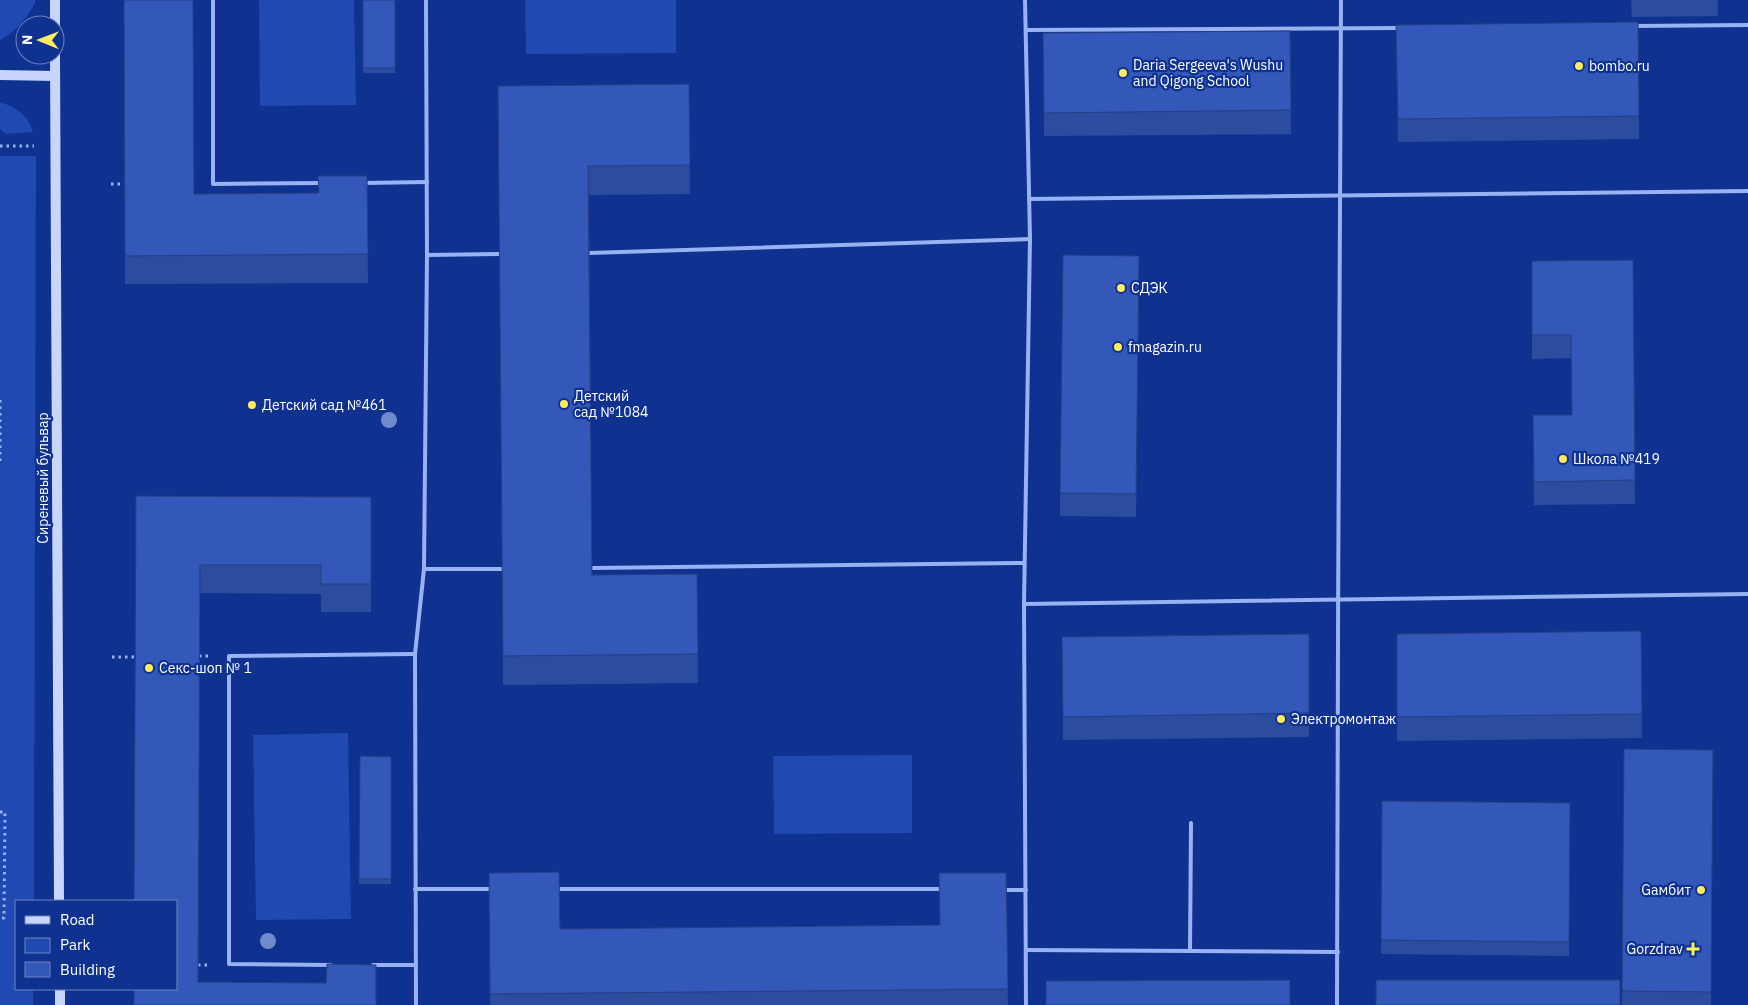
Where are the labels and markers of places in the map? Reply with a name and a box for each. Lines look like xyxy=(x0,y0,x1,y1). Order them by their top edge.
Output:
place label: Daria Sergeeva's Wushu and Qigong School xyxy=(1133,56,1283,90)
place label: bombo.ru xyxy=(1589,57,1650,75)
marker: bombo.ru xyxy=(1573,60,1585,72)
marker: Daria Sergeeva's Wushu and Qigong School xyxy=(1117,67,1129,79)
place label: СДЭК xyxy=(1131,279,1168,297)
marker: СДЭК xyxy=(1115,282,1127,294)
place label: fmagazin.ru xyxy=(1128,338,1202,356)
marker: fmagazin.ru xyxy=(1112,341,1124,353)
place label: Детский сад №1084 xyxy=(574,387,648,421)
place label: Детский сад №461 xyxy=(262,396,387,414)
marker: Детский сад №1084 xyxy=(558,398,570,410)
marker: Детский сад №461 xyxy=(246,399,258,411)
place label: Школа №419 xyxy=(1573,450,1660,468)
marker: Школа №419 xyxy=(1557,453,1569,465)
place label: Секс-шоп № 1 xyxy=(159,659,252,677)
marker: Секс-шоп № 1 xyxy=(143,662,155,674)
place label: Электромонтаж xyxy=(1291,710,1396,728)
marker: Электромонтаж xyxy=(1275,713,1287,725)
place label: Gамбит xyxy=(1641,881,1691,899)
marker: Gамбит xyxy=(1695,884,1707,896)
place label: Gorzdrav xyxy=(1626,940,1683,958)
marker: Gorzdrav xyxy=(1687,943,1699,955)

